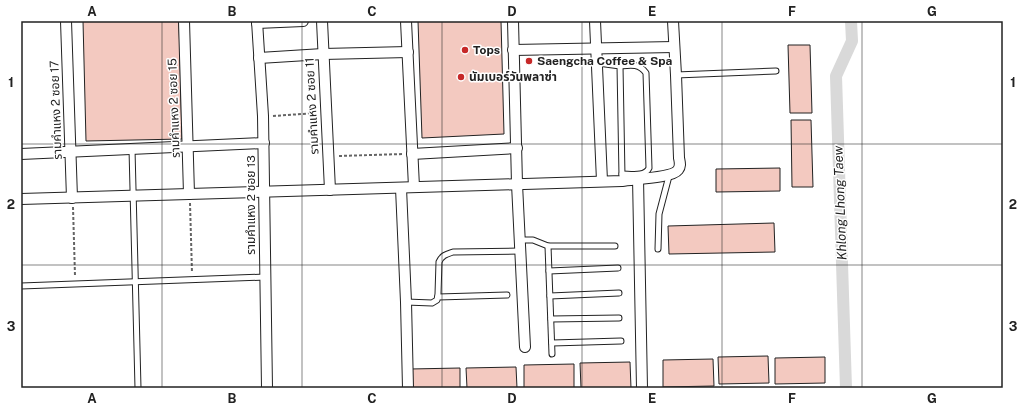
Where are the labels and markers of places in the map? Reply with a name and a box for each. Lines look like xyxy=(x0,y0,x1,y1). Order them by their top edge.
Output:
place label: Tops xyxy=(473,43,500,57)
marker: Tops xyxy=(460,45,470,55)
place label: Saengcha Coffee & Spa xyxy=(537,54,672,68)
marker: Saengcha Coffee & Spa xyxy=(524,56,534,66)
place label: นัมเบอร์วันพลาซ่า xyxy=(469,70,557,84)
marker: นัมเบอร์วันพลาซ่า xyxy=(456,72,466,82)

